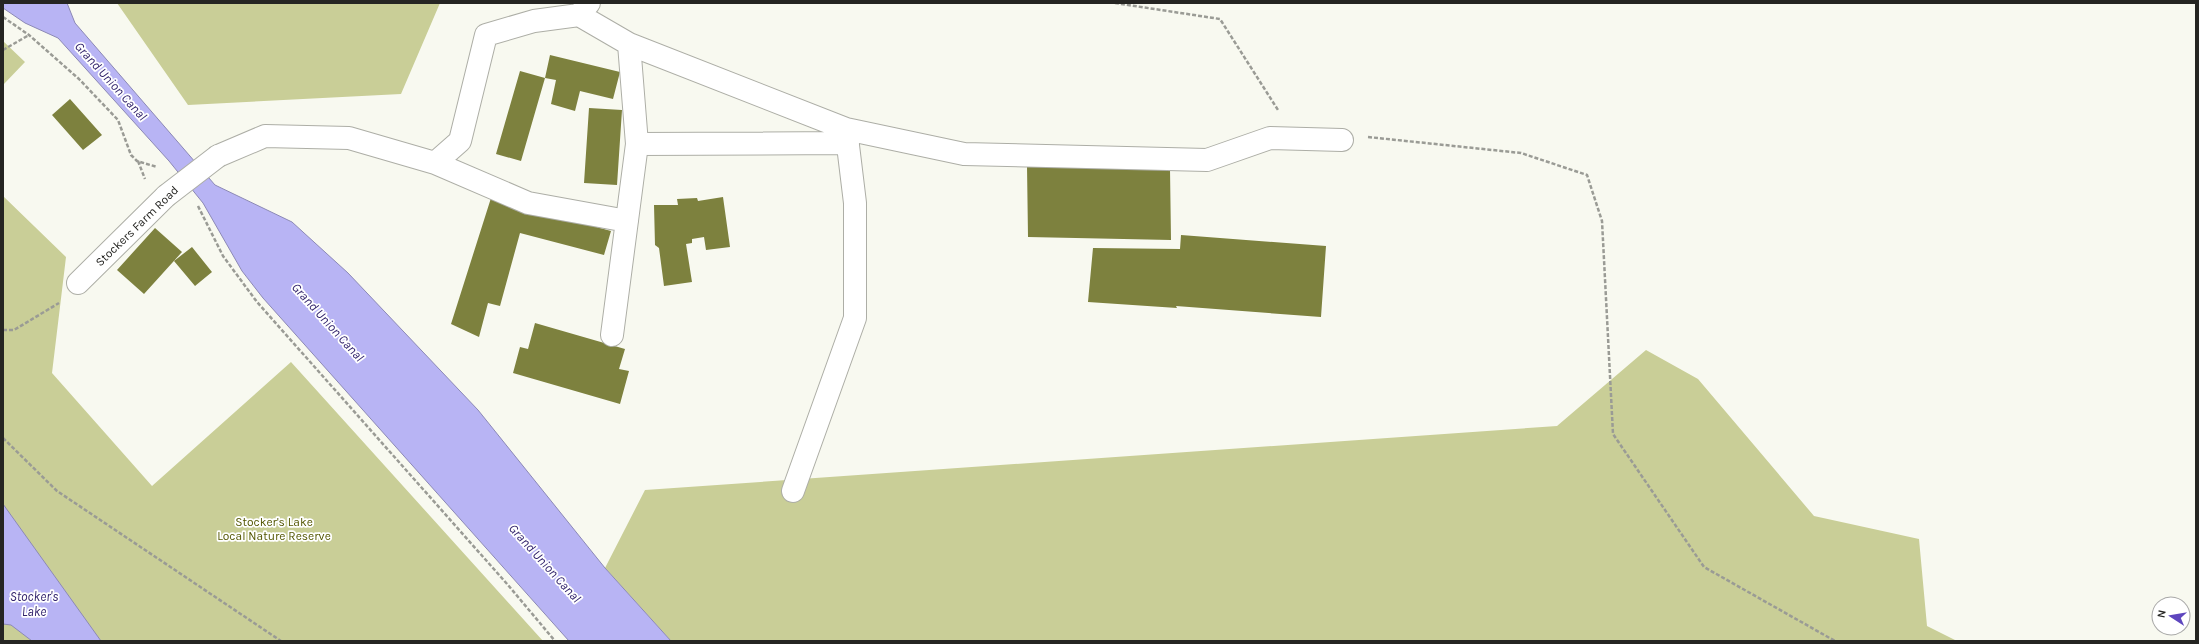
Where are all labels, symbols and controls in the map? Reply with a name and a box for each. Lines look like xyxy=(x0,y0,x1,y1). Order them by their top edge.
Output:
water label: Grand Union Canal xyxy=(72,39,150,123)
street label: Stockers Farm Road xyxy=(93,183,181,269)
water label: Grand Union Canal xyxy=(289,280,367,364)
park label: Stocker's Lake Local Nature Reserve xyxy=(217,515,331,543)
water label: Grand Union Canal xyxy=(506,521,584,605)
water label: Stocker's Lake xyxy=(10,589,58,619)
north arrow xyxy=(2151,596,2191,636)
text: N xyxy=(2155,609,2169,619)

